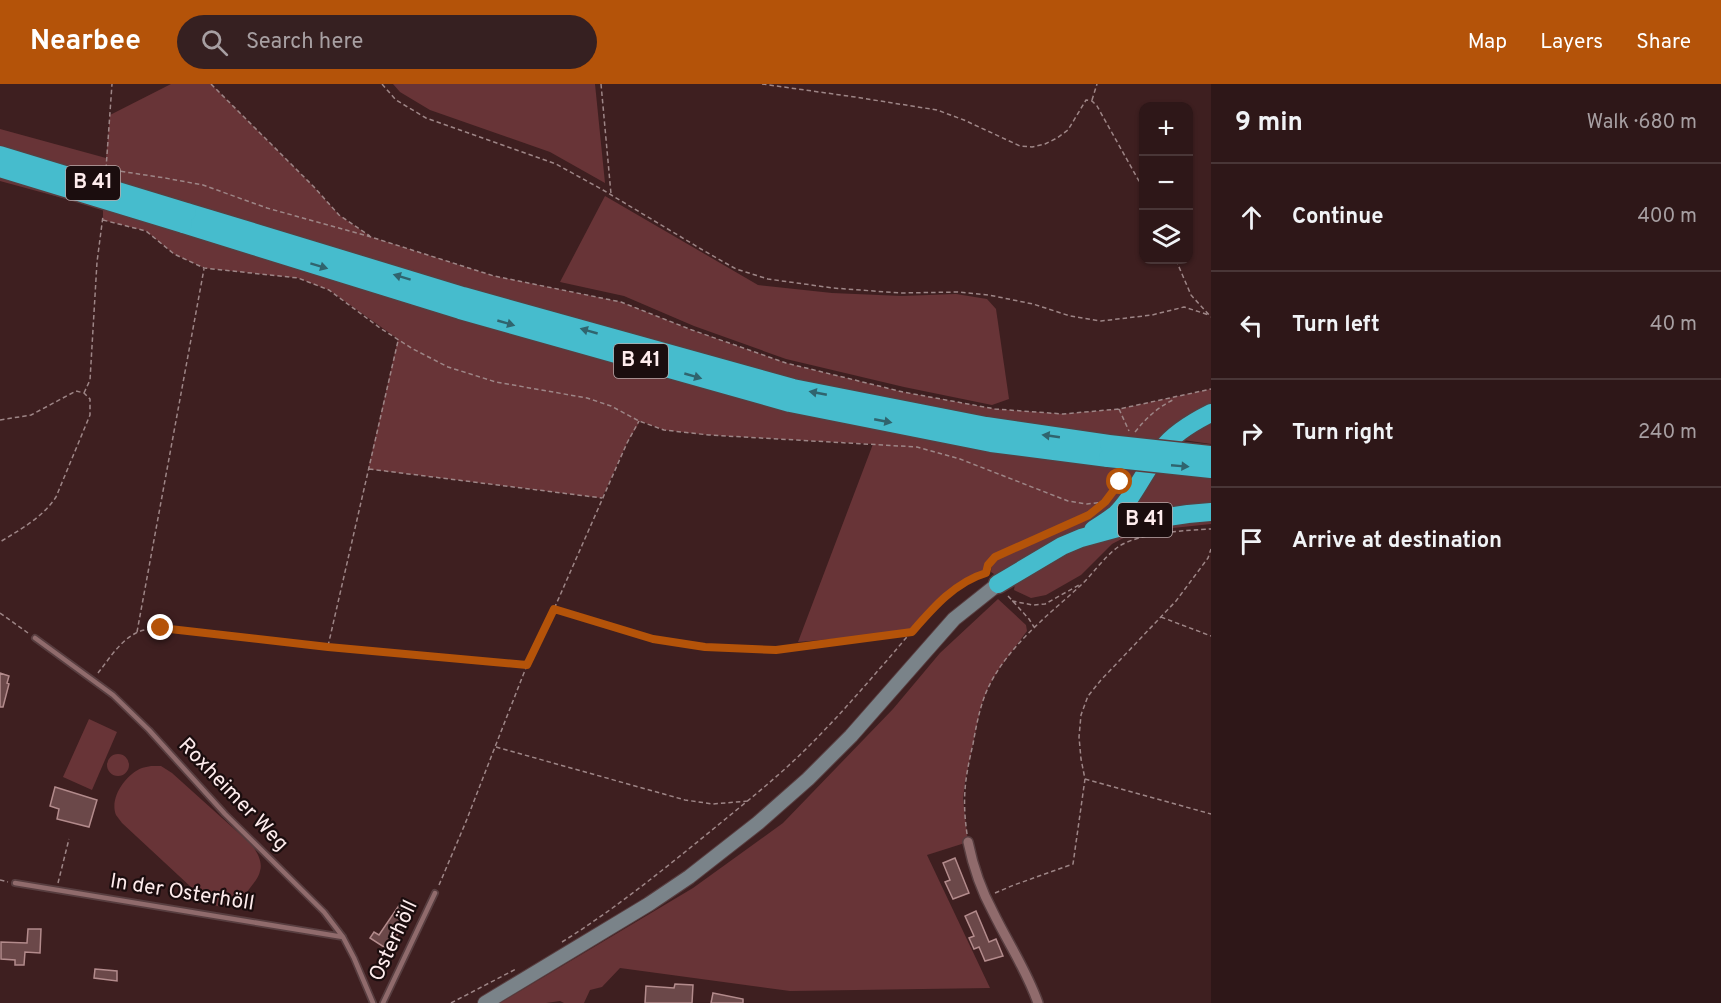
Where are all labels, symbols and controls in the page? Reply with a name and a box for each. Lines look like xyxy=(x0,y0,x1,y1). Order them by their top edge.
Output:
search box xyxy=(177,15,597,69)
text: Nearbee xyxy=(30,24,141,60)
icon: search xyxy=(198,26,231,59)
text: Search here xyxy=(246,29,363,56)
text: Map xyxy=(1468,29,1507,56)
text: Layers xyxy=(1540,29,1603,56)
text: Share xyxy=(1636,29,1691,56)
map controls xyxy=(1139,102,1193,264)
button: + xyxy=(1139,102,1193,156)
text: 9 min xyxy=(1235,107,1303,140)
text: Walk · 680 m xyxy=(1586,110,1697,136)
button: − xyxy=(1139,156,1193,210)
road number: B 41 xyxy=(66,166,120,200)
icon: ahead xyxy=(1235,201,1268,234)
text: Continue xyxy=(1292,204,1383,231)
text: 400 m xyxy=(1637,204,1697,230)
button: layers xyxy=(1139,210,1193,264)
one-way arrow xyxy=(310,262,328,271)
one-way arrow xyxy=(393,272,411,281)
icon: left xyxy=(1235,309,1268,342)
text: Turn left xyxy=(1292,312,1380,339)
text: 40 m xyxy=(1650,312,1697,338)
one-way arrow xyxy=(497,318,515,328)
one-way arrow xyxy=(580,326,598,335)
road number: B 41 xyxy=(614,344,668,378)
one-way arrow xyxy=(684,371,702,381)
one-way arrow xyxy=(808,388,827,397)
one-way arrow xyxy=(873,417,892,426)
icon: right xyxy=(1235,417,1268,450)
text: Turn right xyxy=(1292,420,1394,447)
text: 240 m xyxy=(1638,420,1697,446)
one-way arrow xyxy=(1041,431,1060,440)
one-way arrow xyxy=(1171,461,1190,471)
route start xyxy=(1106,468,1132,494)
road number: B 41 xyxy=(1118,503,1172,537)
icon: arrive xyxy=(1235,525,1268,558)
text: Arrive at destination xyxy=(1292,528,1502,555)
route end xyxy=(147,614,173,640)
street label: Roxheimer Weg xyxy=(172,733,294,857)
street label: In der Osterhöll xyxy=(108,868,256,918)
street label: Osterhöll xyxy=(363,896,425,986)

